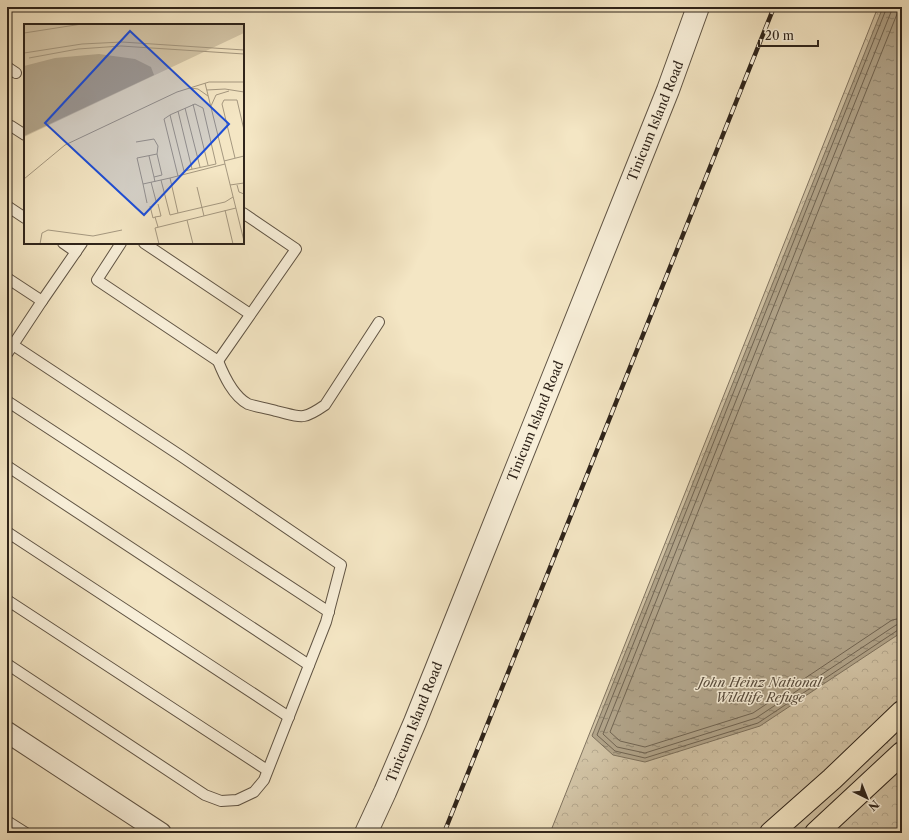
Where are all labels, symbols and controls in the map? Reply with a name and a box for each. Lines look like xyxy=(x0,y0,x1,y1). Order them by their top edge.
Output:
scale bar xyxy=(759,22,818,48)
inset map xyxy=(24,24,244,244)
text: 20 m xyxy=(765,28,794,43)
street label: Tinicum Island Road xyxy=(623,58,687,184)
street label: Tinicum Island Road xyxy=(503,358,567,484)
street label: Tinicum Island Road xyxy=(382,659,446,785)
park label: John Heinz National Wildlife Refuge xyxy=(695,674,823,705)
north arrow xyxy=(847,778,887,818)
text: N xyxy=(865,797,882,814)

